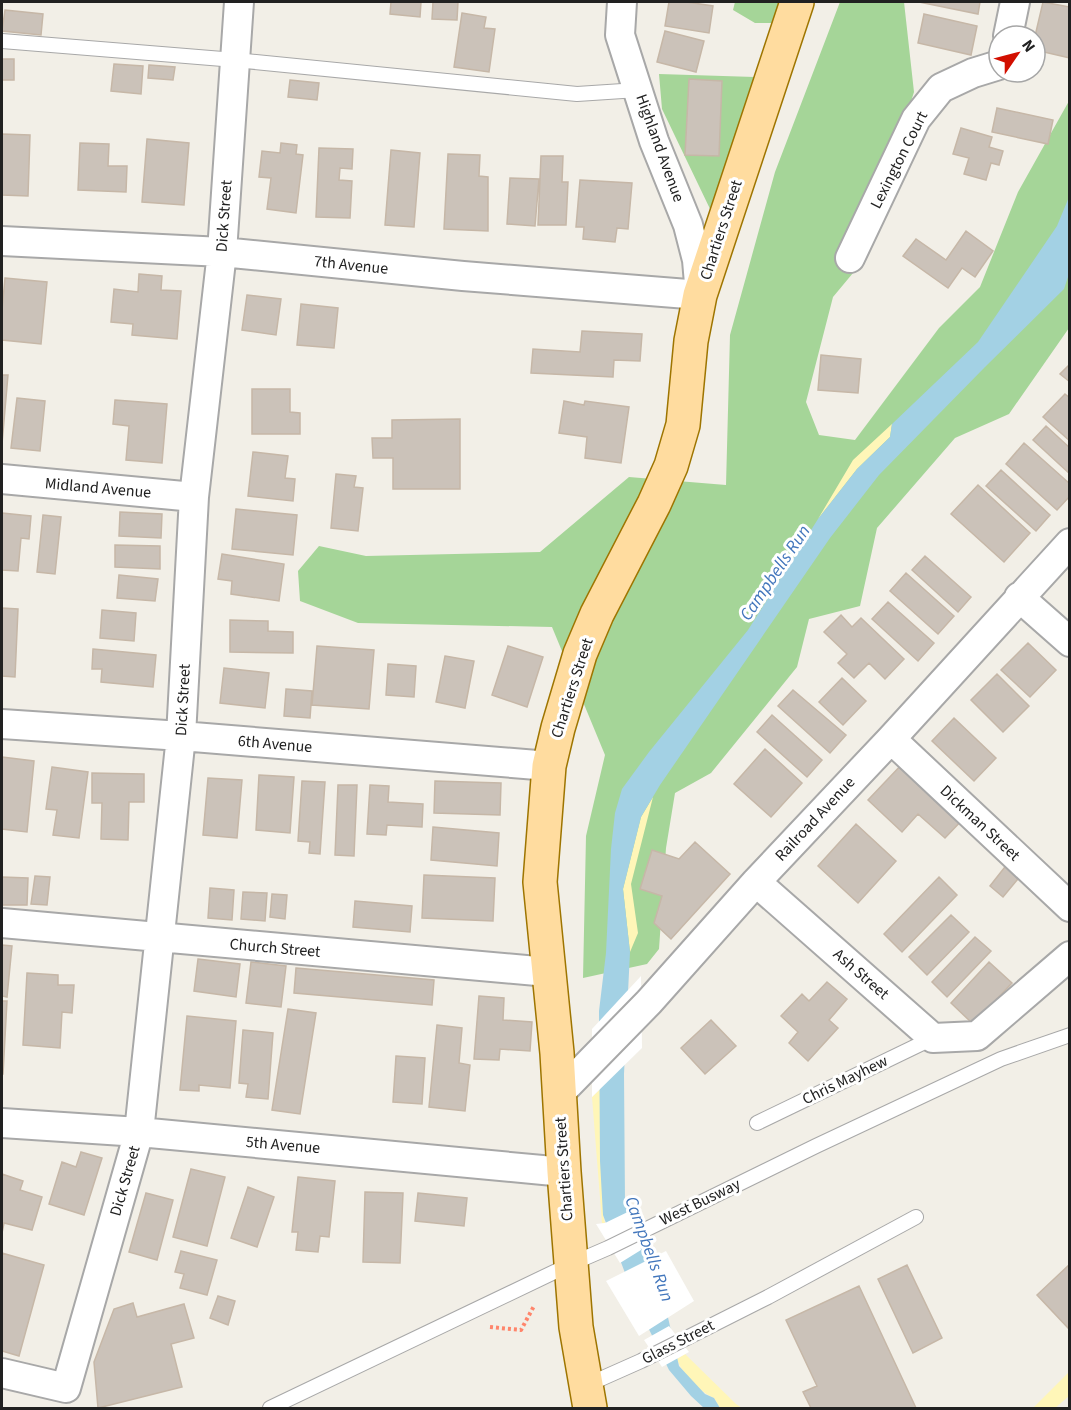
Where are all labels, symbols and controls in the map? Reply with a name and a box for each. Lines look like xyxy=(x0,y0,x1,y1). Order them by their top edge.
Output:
north arrow xyxy=(987,24,1047,84)
text: N xyxy=(1016,35,1041,57)
street label: Highland Avenue xyxy=(630,91,690,205)
street label: Lexington Court xyxy=(865,107,933,212)
street label: Chartiers Street xyxy=(694,176,748,283)
street label: Dick Street xyxy=(211,179,238,253)
street label: 7th Avenue xyxy=(313,250,389,280)
street label: Midland Avenue xyxy=(44,472,152,504)
water label: Campbells Run xyxy=(734,520,816,626)
street label: Chartiers Street xyxy=(545,634,599,741)
street label: Dick Street xyxy=(170,663,196,737)
street label: 6th Avenue xyxy=(237,730,313,758)
street label: Railroad Avenue xyxy=(770,772,860,866)
street label: Dickman Street xyxy=(935,780,1025,866)
street label: Church Street xyxy=(229,933,322,963)
street label: Ash Street xyxy=(828,943,894,1005)
street label: Chris Mayhew xyxy=(799,1050,892,1110)
street label: Chartiers Street xyxy=(549,1116,579,1222)
street label: 5th Avenue xyxy=(245,1131,321,1159)
street label: Dick Street xyxy=(104,1143,146,1219)
street label: West Busway xyxy=(656,1173,744,1231)
water label: Campbells Run xyxy=(618,1193,680,1305)
street label: Glass Street xyxy=(638,1314,719,1370)

